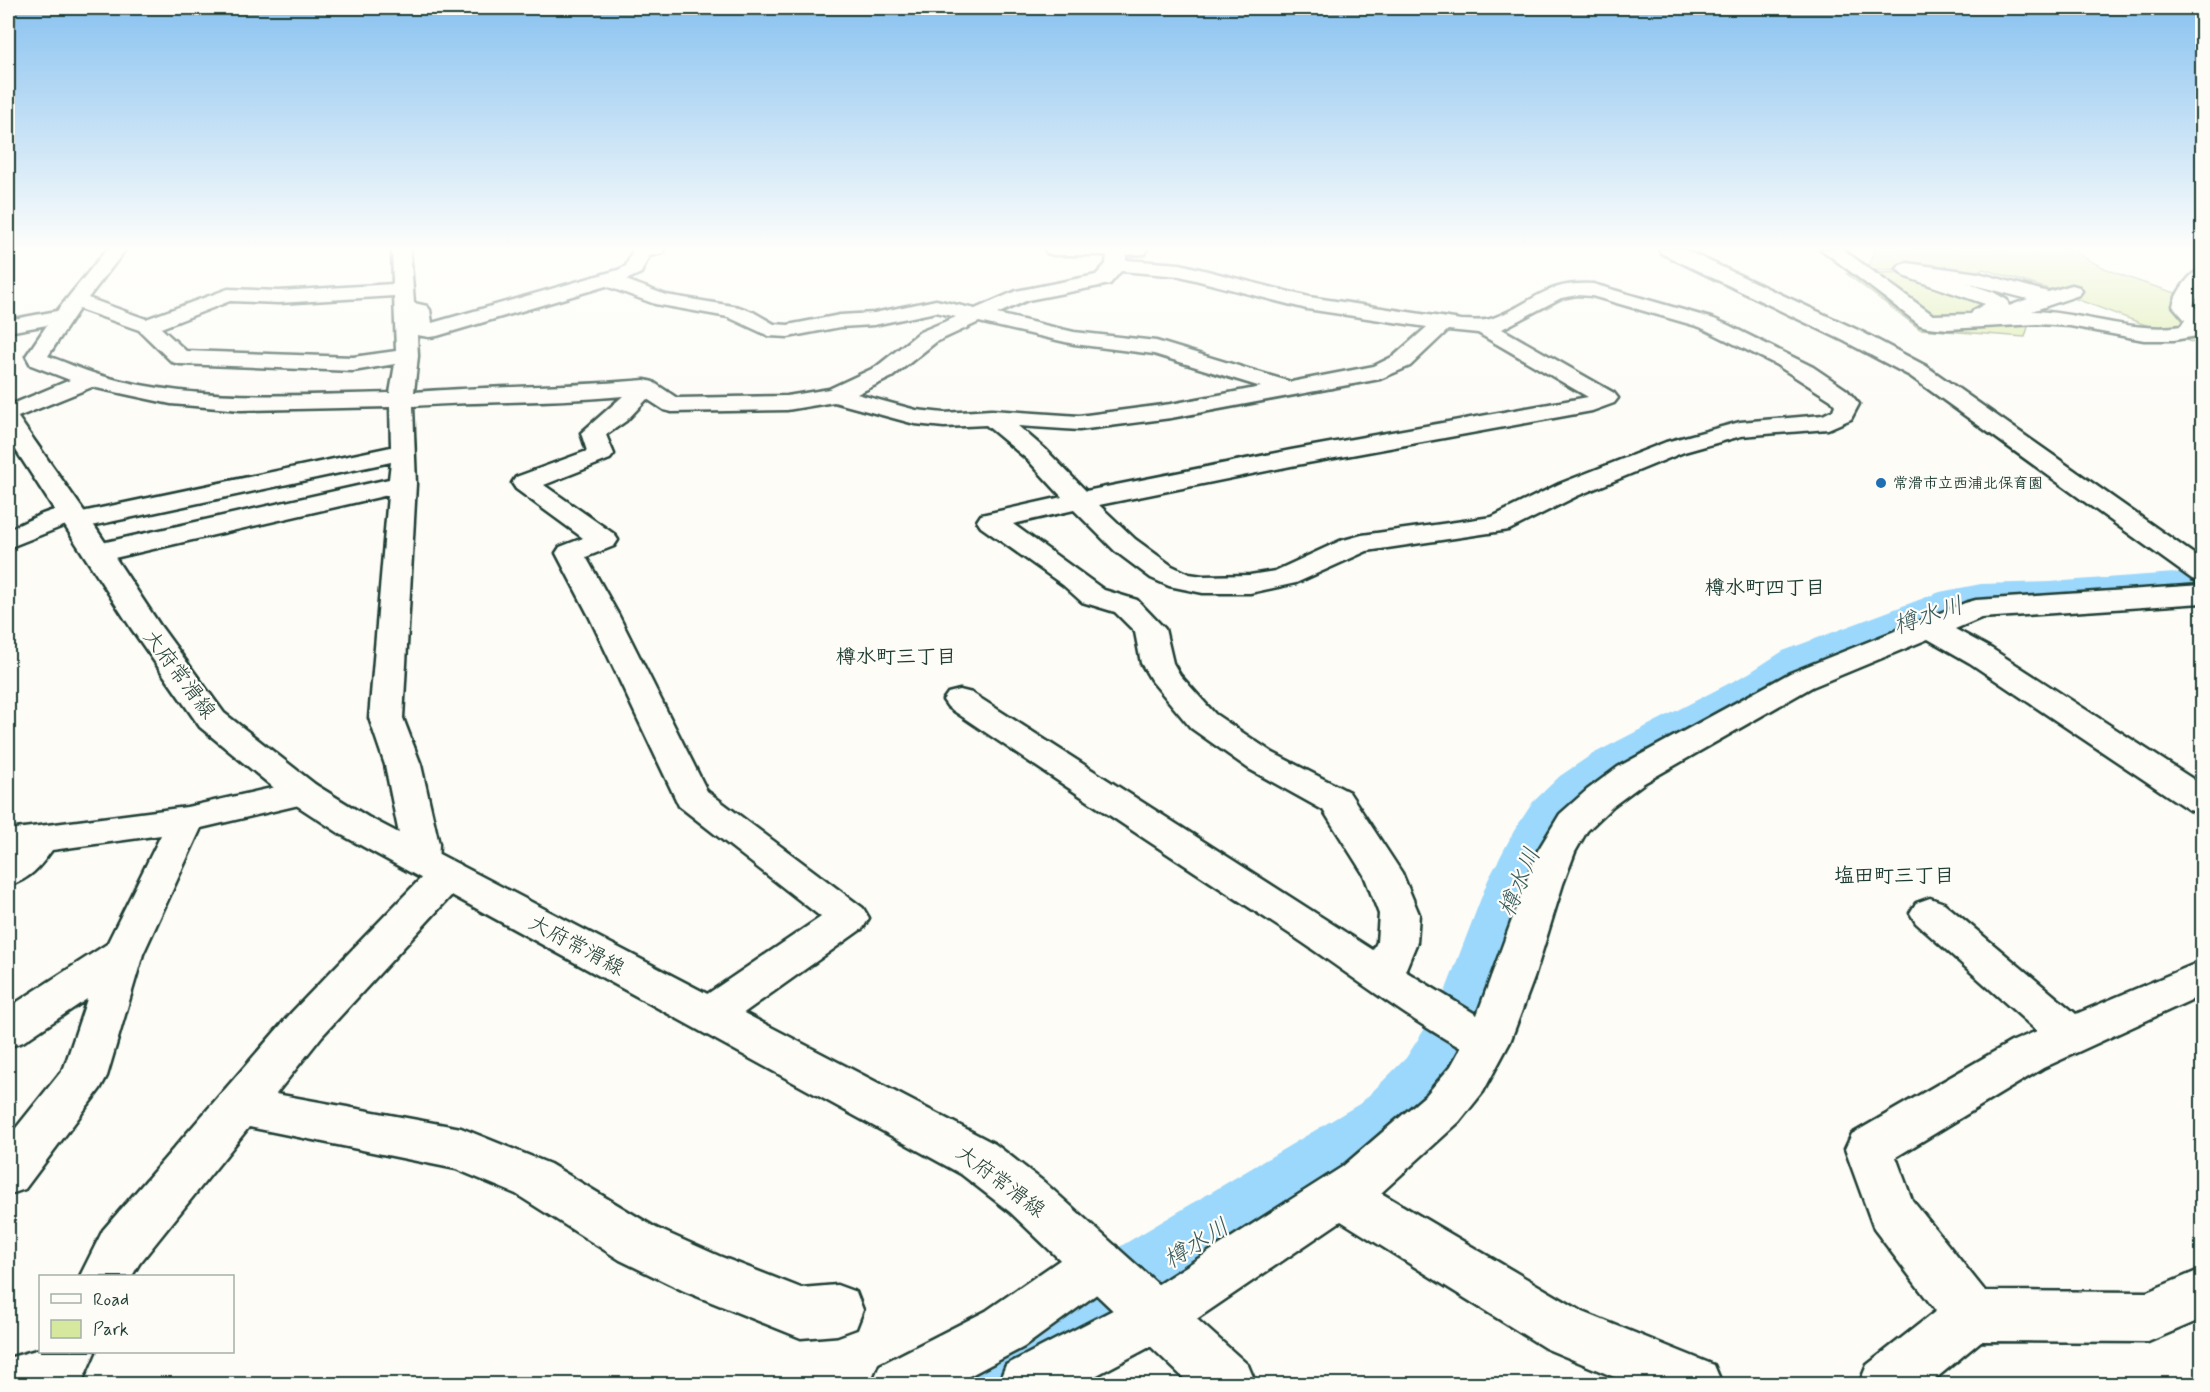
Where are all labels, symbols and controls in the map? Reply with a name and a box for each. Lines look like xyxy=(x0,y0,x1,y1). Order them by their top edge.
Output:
place label: 常滑市立西浦北保育園 xyxy=(1893,474,2043,494)
marker: 常滑市立西浦北保育園 xyxy=(1874,476,1888,490)
district label: 樽水町四丁目 xyxy=(1705,575,1825,602)
water label: 樽水川 xyxy=(1889,591,1967,642)
street label: 大府常滑線 xyxy=(136,624,222,725)
district label: 樽水町三丁目 xyxy=(836,644,956,671)
water label: 樽水川 xyxy=(1492,843,1549,922)
district label: 塩田町三丁目 xyxy=(1834,863,1954,890)
street label: 大府常滑線 xyxy=(524,909,629,983)
street label: 大府常滑線 xyxy=(950,1139,1051,1225)
water label: 樽水川 xyxy=(1158,1212,1236,1276)
legend xyxy=(39,1275,234,1353)
text: Road xyxy=(93,1288,129,1312)
text: Park xyxy=(93,1318,129,1342)

